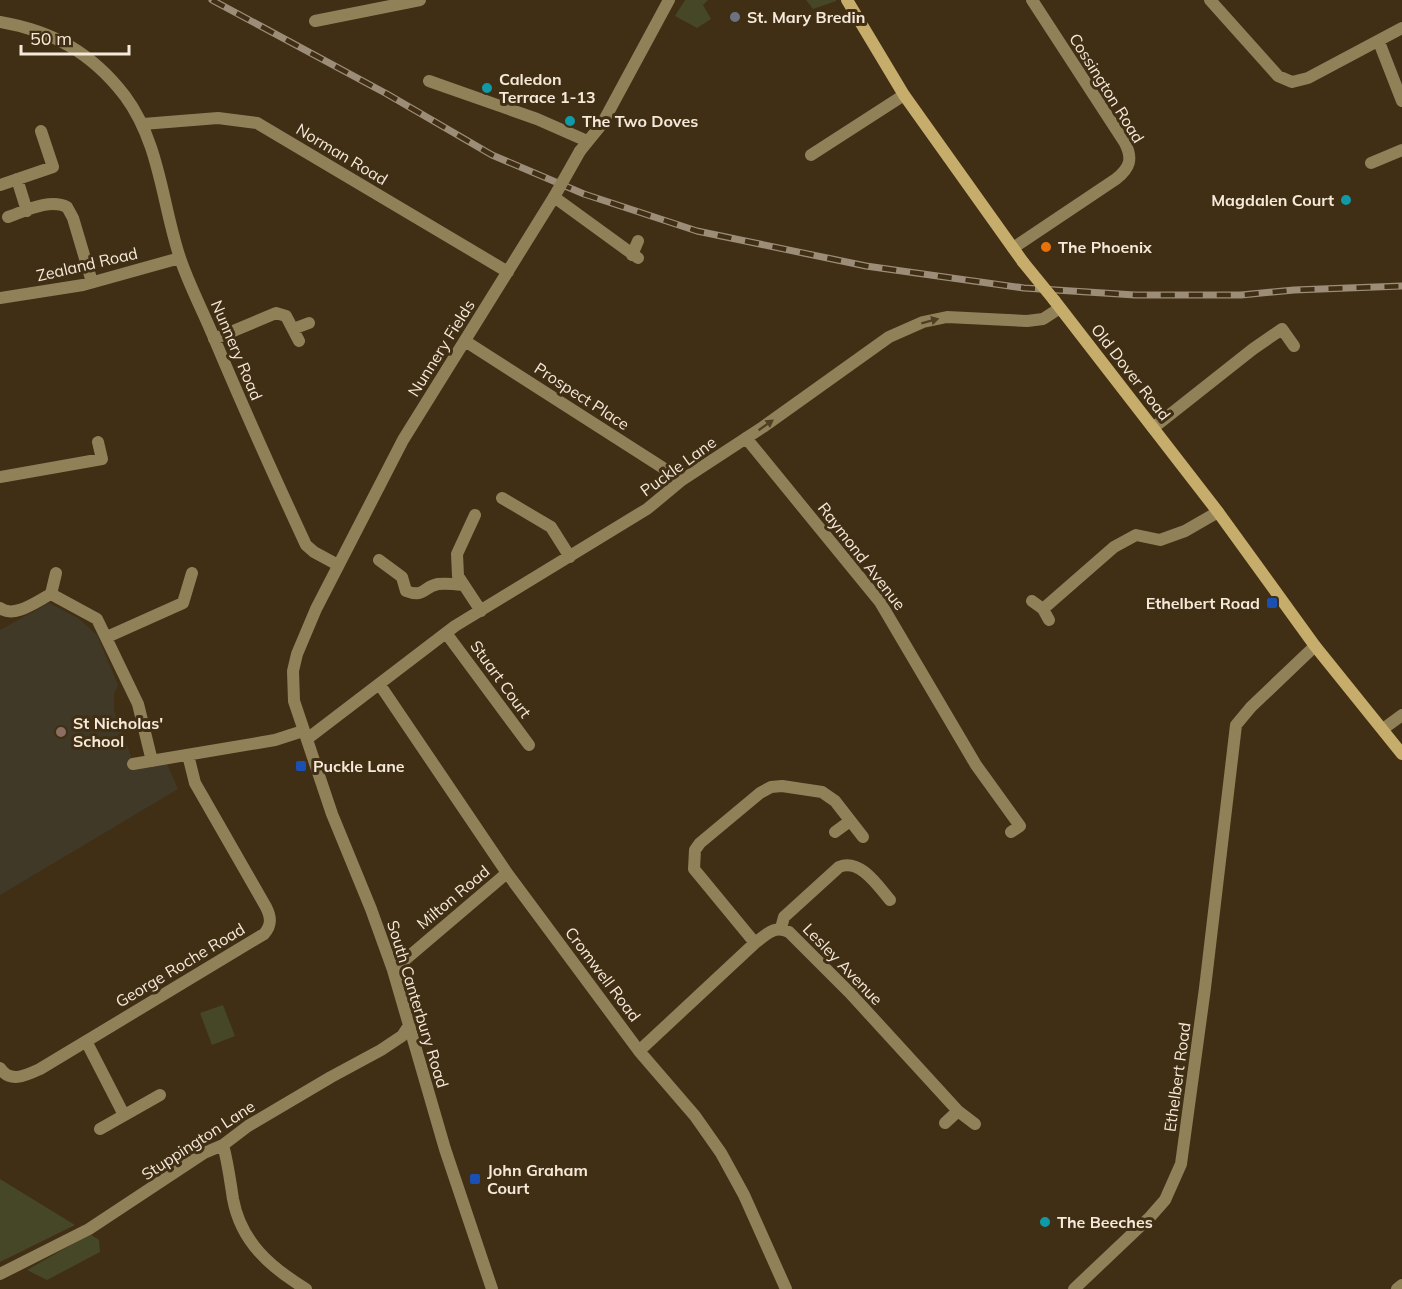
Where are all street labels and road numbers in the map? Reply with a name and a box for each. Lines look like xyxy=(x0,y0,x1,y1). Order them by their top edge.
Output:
street label: Cossington Road xyxy=(1065,29,1149,147)
street label: Norman Road xyxy=(293,119,391,189)
street label: Zealand Road xyxy=(34,243,140,285)
street label: Nunnery Fields xyxy=(403,296,479,400)
street label: Nunnery Road xyxy=(207,297,267,403)
street label: Old Dover Road xyxy=(1087,320,1175,424)
street label: Prospect Place xyxy=(531,358,633,434)
street label: Puckle Lane xyxy=(636,432,720,500)
street label: Raymond Avenue xyxy=(814,498,910,614)
street label: Stuart Court xyxy=(466,636,536,722)
street label: Milton Road xyxy=(413,861,493,933)
street label: South Canterbury Road xyxy=(383,918,453,1090)
street label: George Roche Road xyxy=(112,919,248,1011)
street label: Lesley Avenue xyxy=(799,919,887,1009)
street label: Cromwell Road xyxy=(561,923,645,1025)
street label: Ethelbert Road xyxy=(1159,1021,1195,1133)
street label: Stuppington Lane xyxy=(137,1096,259,1184)

